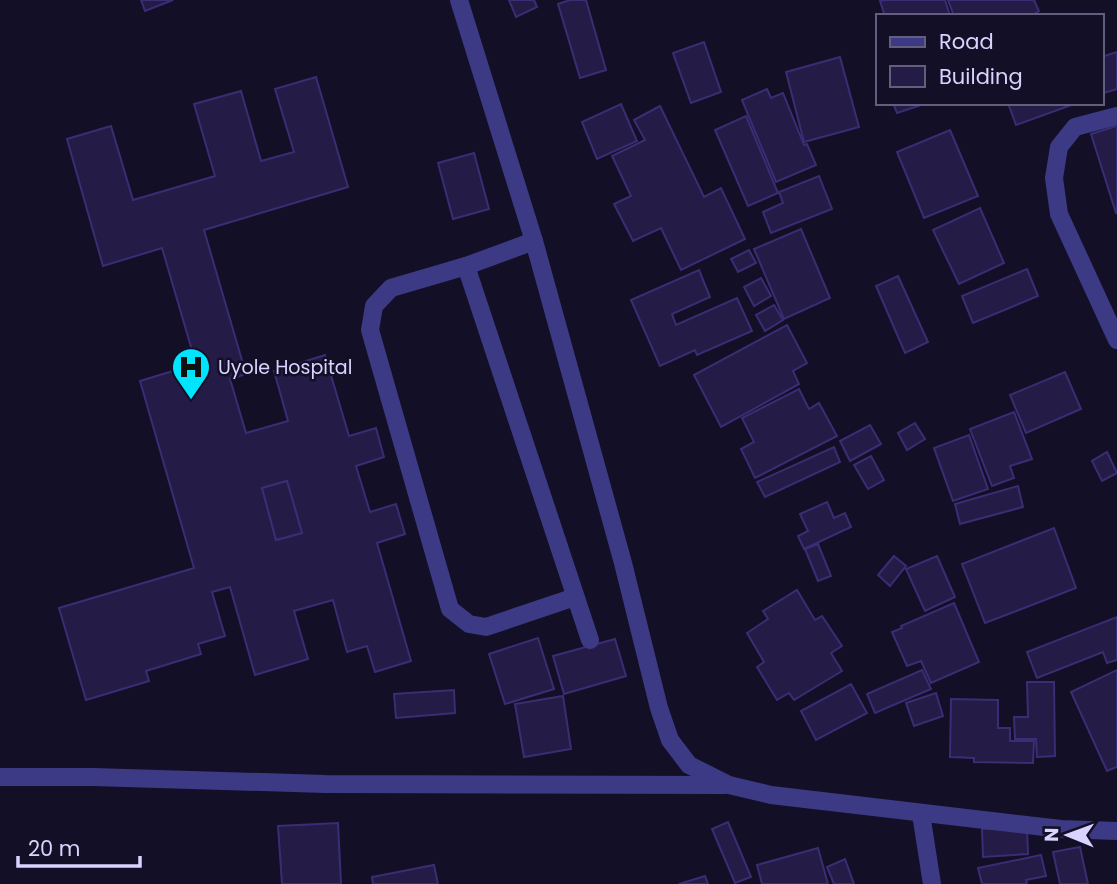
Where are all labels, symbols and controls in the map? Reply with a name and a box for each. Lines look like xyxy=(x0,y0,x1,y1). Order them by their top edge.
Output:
legend xyxy=(876,14,1103,105)
text: Road xyxy=(939,27,994,56)
text: Building xyxy=(939,62,1023,91)
hospital icon: Uyole Hospital xyxy=(170,346,212,401)
place label: Uyole Hospital xyxy=(218,354,352,381)
north arrow xyxy=(1033,800,1103,870)
scale bar xyxy=(18,824,140,868)
text: N xyxy=(1038,827,1065,842)
text: 20 m xyxy=(28,834,81,863)

